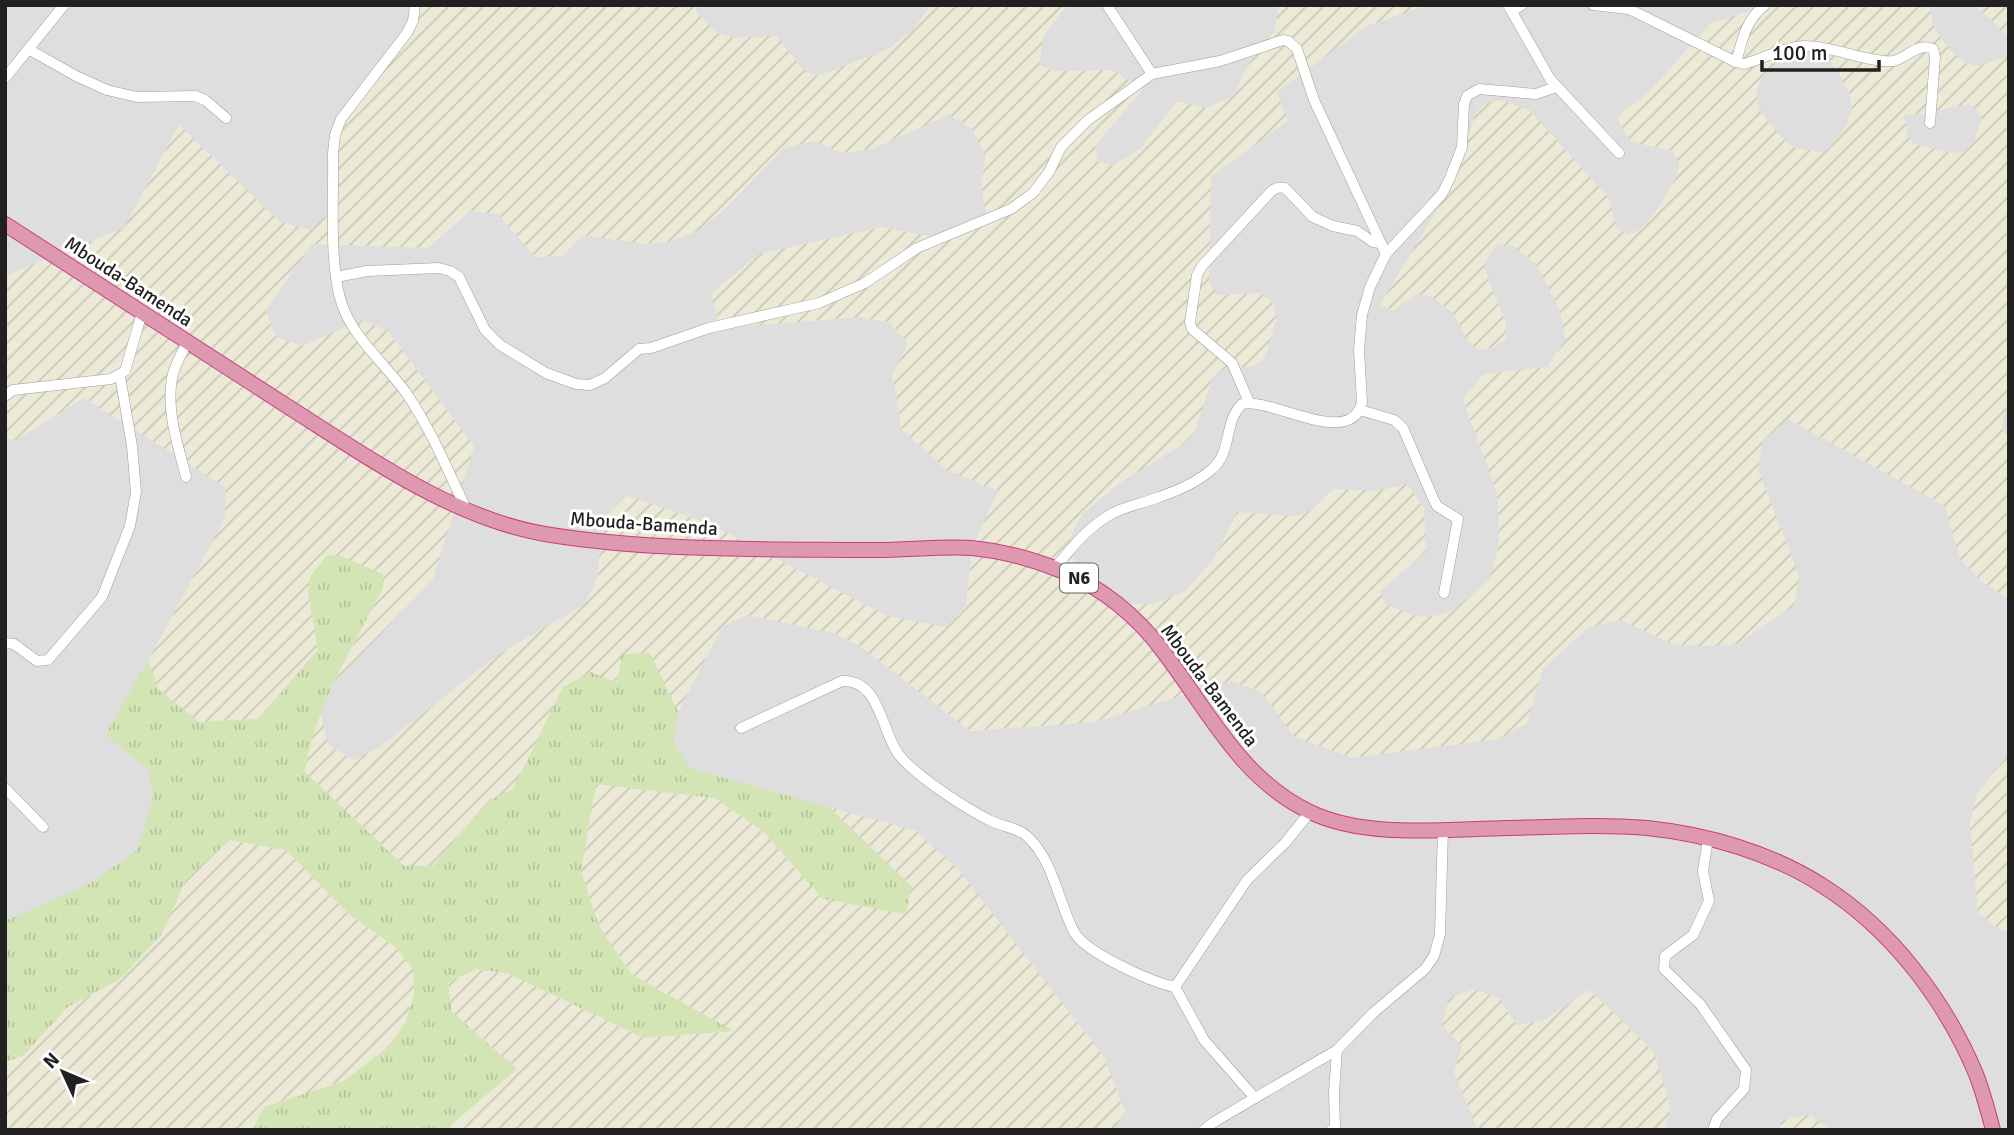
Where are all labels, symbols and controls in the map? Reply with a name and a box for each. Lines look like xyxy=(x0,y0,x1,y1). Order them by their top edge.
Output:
scale bar xyxy=(1762,28,1879,72)
text: 100 m xyxy=(1772,40,1827,66)
street label: Mbouda-Bamenda xyxy=(60,232,197,332)
street label: Mbouda-Bamenda xyxy=(569,507,719,541)
road number: N6 xyxy=(1060,564,1098,592)
street label: Mbouda-Bamenda xyxy=(1155,619,1263,752)
north arrow xyxy=(28,1037,98,1107)
text: N xyxy=(38,1048,65,1074)

